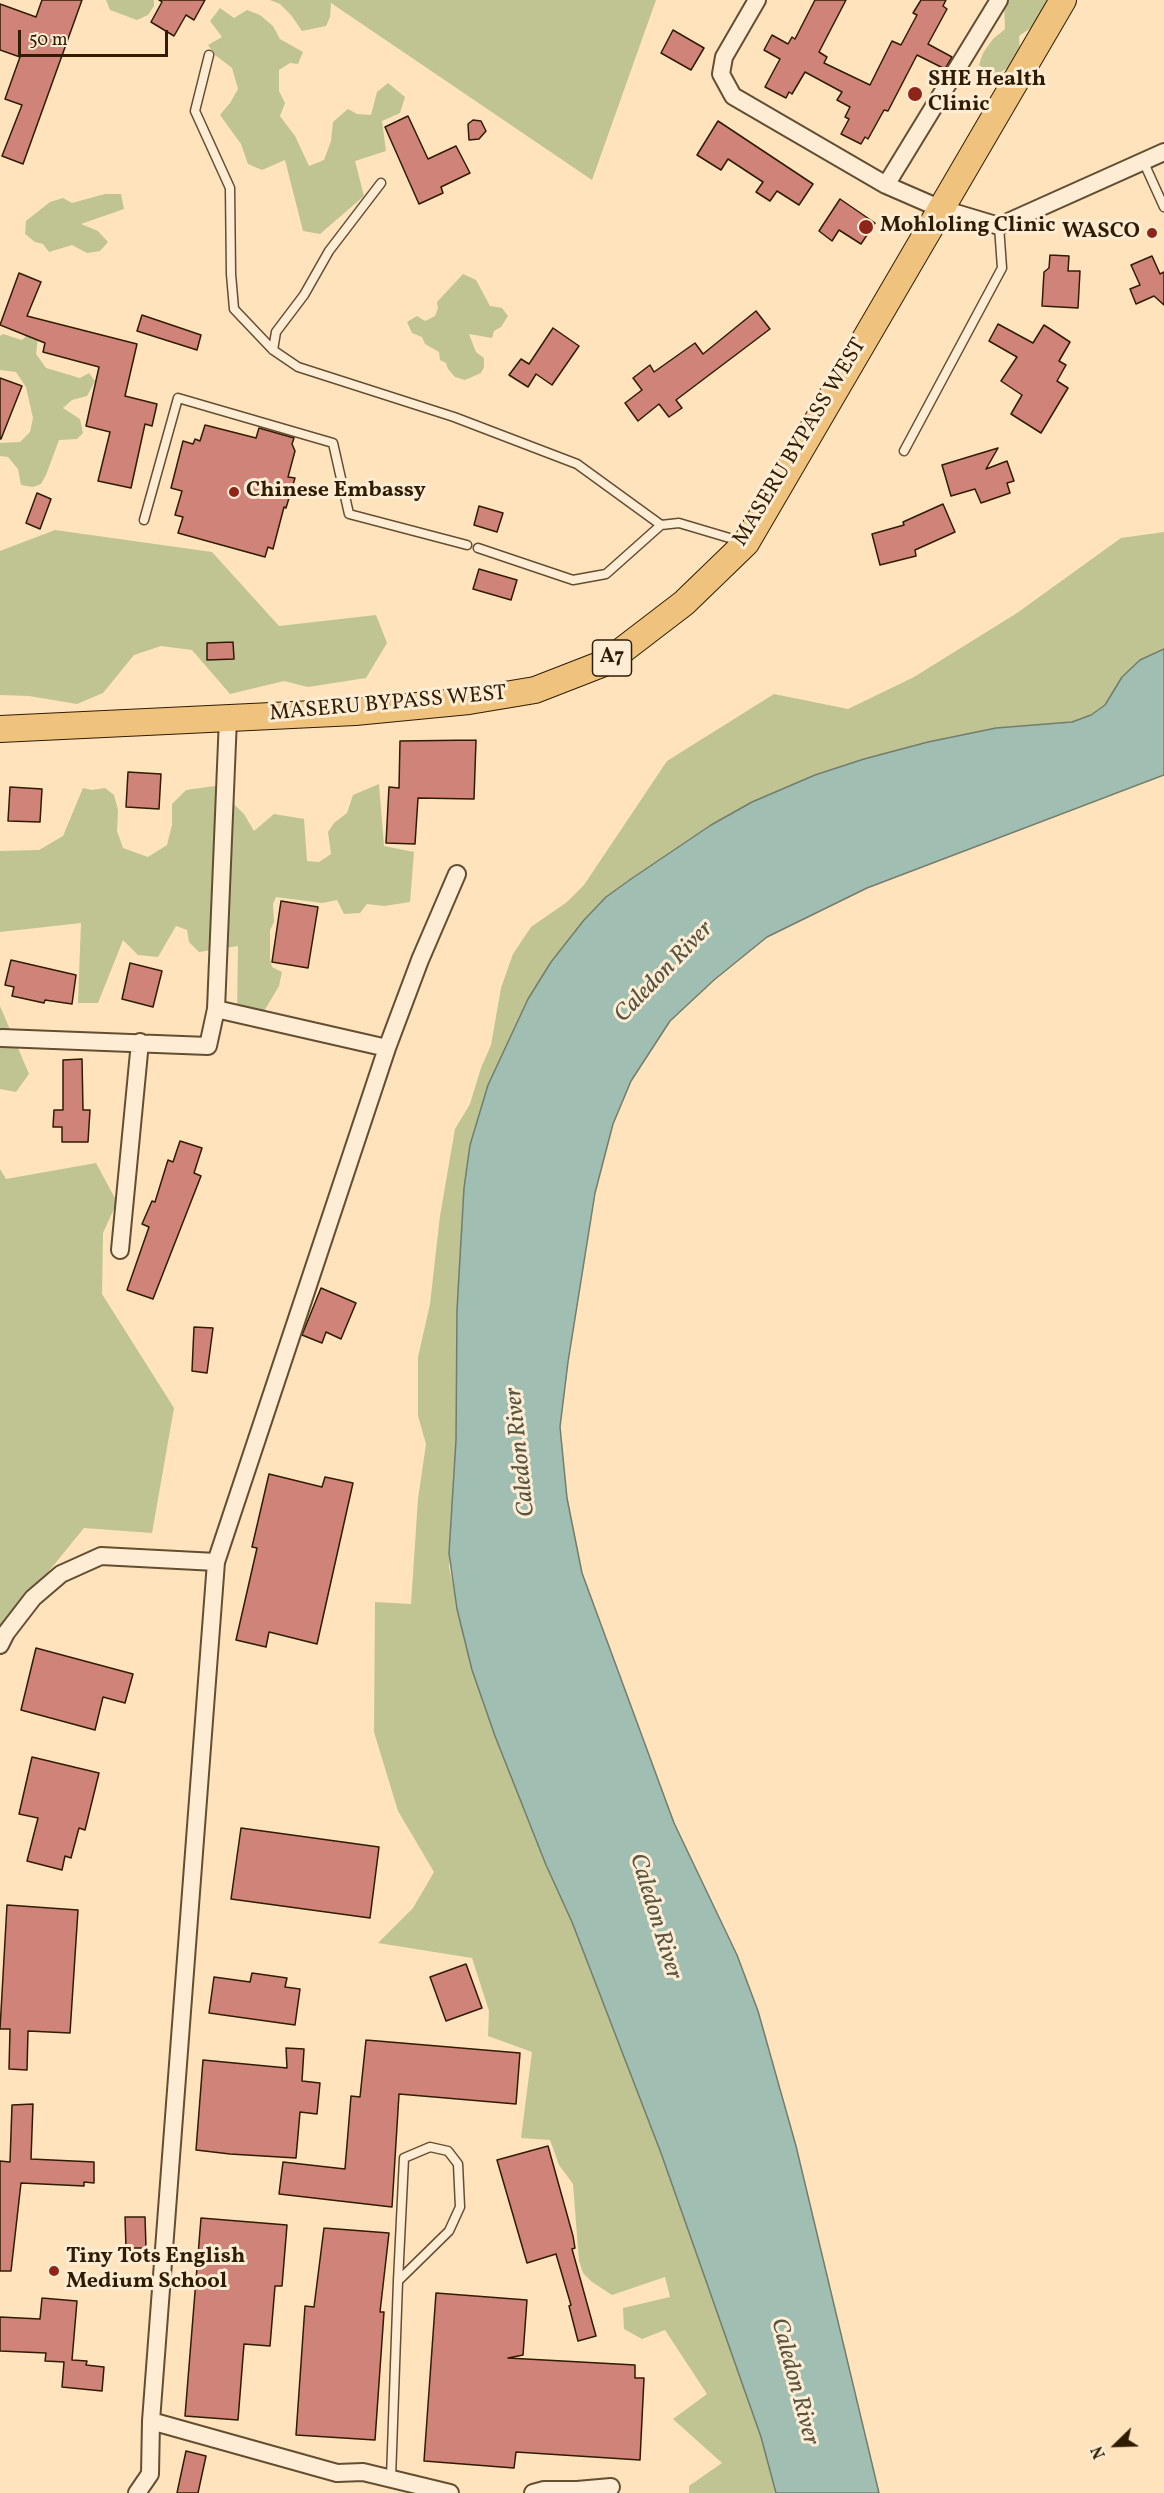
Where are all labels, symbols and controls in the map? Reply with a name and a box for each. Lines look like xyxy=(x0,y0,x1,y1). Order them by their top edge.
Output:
scale bar xyxy=(21,18,171,56)
text: 50 m xyxy=(29,28,68,53)
place label: SHE Health Clinic xyxy=(928,68,1046,119)
marker: SHE Health Clinic xyxy=(906,85,924,103)
place label: Mohloling Clinic xyxy=(880,214,1055,240)
marker: Mohloling Clinic xyxy=(857,218,875,236)
place label: WASCO xyxy=(1062,220,1140,246)
marker: WASCO xyxy=(1145,226,1159,240)
street label: MASERU BYPASS WEST xyxy=(728,334,874,552)
place label: Chinese Embassy xyxy=(246,479,426,505)
marker: Chinese Embassy xyxy=(227,485,241,499)
road number: A7 xyxy=(592,640,632,676)
street label: MASERU BYPASS WEST xyxy=(268,681,508,729)
water label: Caledon River xyxy=(609,916,721,1030)
water label: Caledon River xyxy=(501,1386,543,1518)
water label: Caledon River xyxy=(621,1850,687,1984)
place label: Tiny Tots English Medium School xyxy=(66,2245,245,2296)
marker: Tiny Tots English Medium School xyxy=(47,2264,61,2278)
water label: Caledon River xyxy=(762,2315,824,2449)
north arrow xyxy=(1086,2415,1146,2475)
text: N xyxy=(1087,2442,1112,2462)

